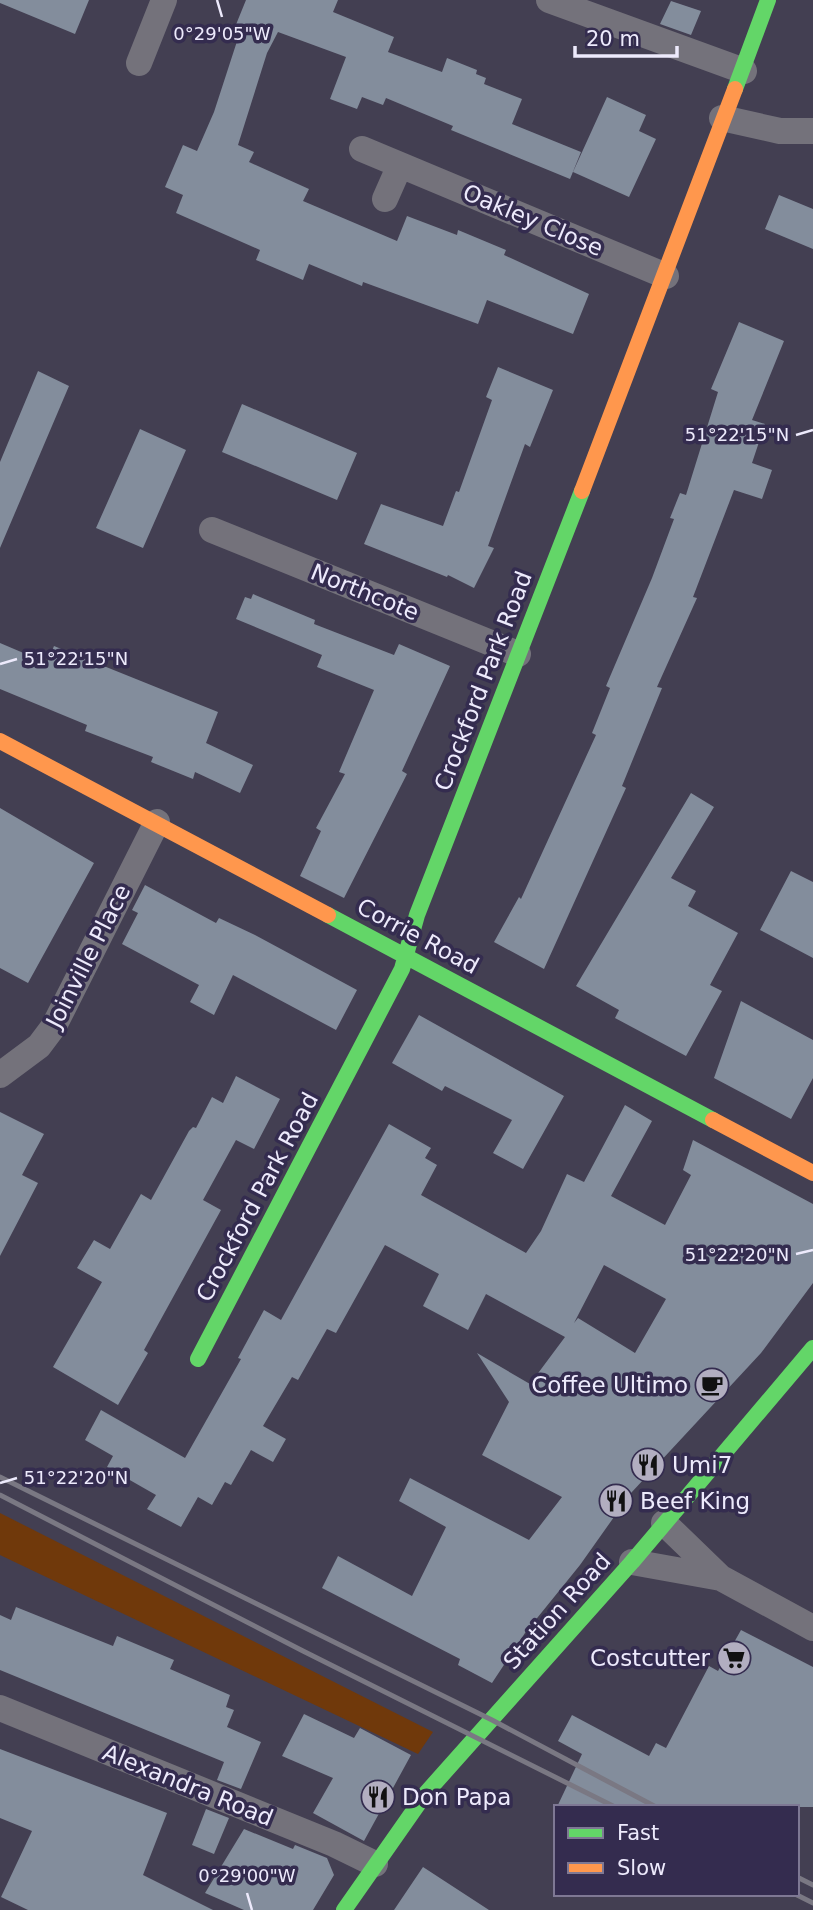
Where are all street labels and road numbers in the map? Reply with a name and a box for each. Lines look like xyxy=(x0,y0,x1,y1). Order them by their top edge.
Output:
street label: Oakley Close xyxy=(459,179,607,261)
street label: Northcote xyxy=(307,559,423,625)
street label: Crockford Park Road xyxy=(429,568,537,794)
street label: Joinville Place xyxy=(40,880,135,1034)
street label: Corrie Road xyxy=(353,893,483,979)
street label: Crockford Park Road xyxy=(191,1088,323,1306)
street label: Station Road xyxy=(498,1548,616,1674)
street label: Alexandra Road xyxy=(99,1739,277,1831)

